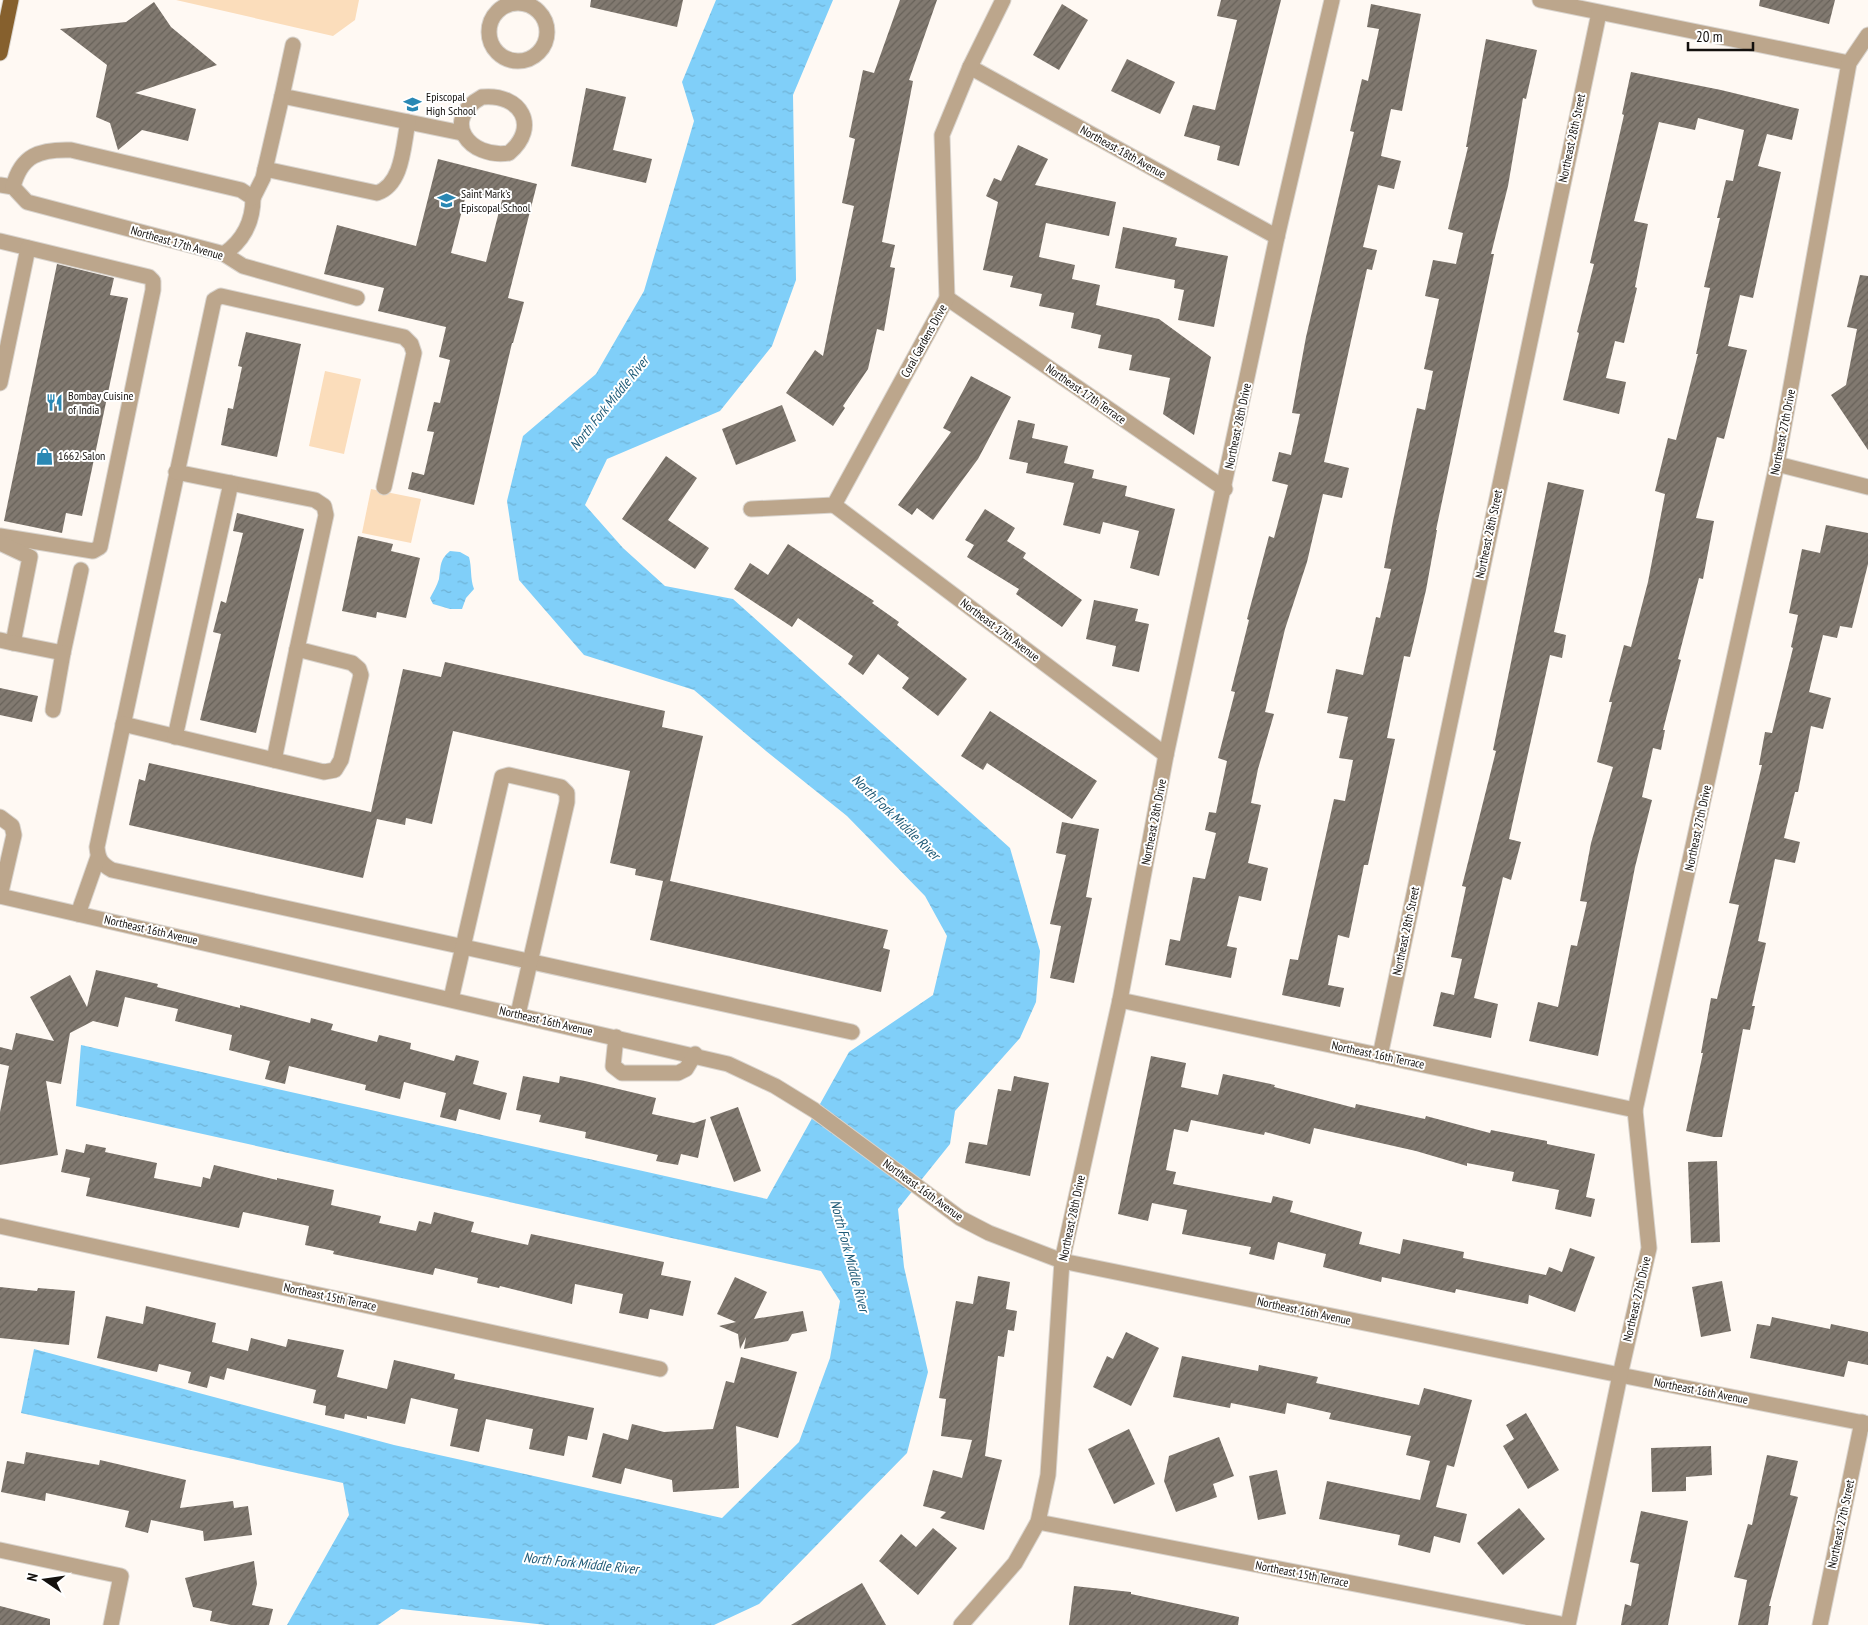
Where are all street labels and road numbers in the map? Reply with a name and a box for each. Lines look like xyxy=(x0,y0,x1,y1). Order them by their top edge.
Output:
street label: Northeast 28th Street xyxy=(1555,92,1588,184)
street label: Northeast 18th Avenue xyxy=(1078,122,1169,181)
street label: Northeast 17th Avenue xyxy=(129,222,225,263)
street label: Coral Gardens Drive xyxy=(897,301,950,380)
street label: Northeast 17th Terrace xyxy=(1043,360,1129,427)
street label: Northeast 28th Drive xyxy=(1221,382,1254,470)
street label: Northeast 27th Drive xyxy=(1767,388,1798,476)
street label: Northeast 28th Street xyxy=(1472,488,1505,580)
street label: Northeast 17th Avenue xyxy=(958,595,1043,664)
street label: Northeast 28th Drive xyxy=(1138,778,1169,866)
street label: Northeast 27th Drive xyxy=(1681,784,1714,872)
street label: Northeast 28th Street xyxy=(1389,885,1422,977)
street label: Northeast 16th Avenue xyxy=(103,911,199,948)
street label: Northeast 16th Avenue xyxy=(498,1002,594,1039)
street label: Northeast 16th Terrace xyxy=(1330,1037,1426,1072)
street label: Northeast 16th Avenue xyxy=(880,1155,966,1224)
street label: Northeast 28th Drive xyxy=(1055,1174,1088,1262)
street label: Northeast 27th Drive xyxy=(1619,1255,1654,1343)
street label: Northeast 15th Terrace xyxy=(282,1279,378,1314)
street label: Northeast 16th Avenue xyxy=(1256,1293,1352,1328)
street label: Northeast 16th Avenue xyxy=(1653,1374,1749,1407)
street label: Northeast 27th Street xyxy=(1824,1478,1857,1570)
street label: Northeast 15th Terrace xyxy=(1254,1557,1350,1590)

